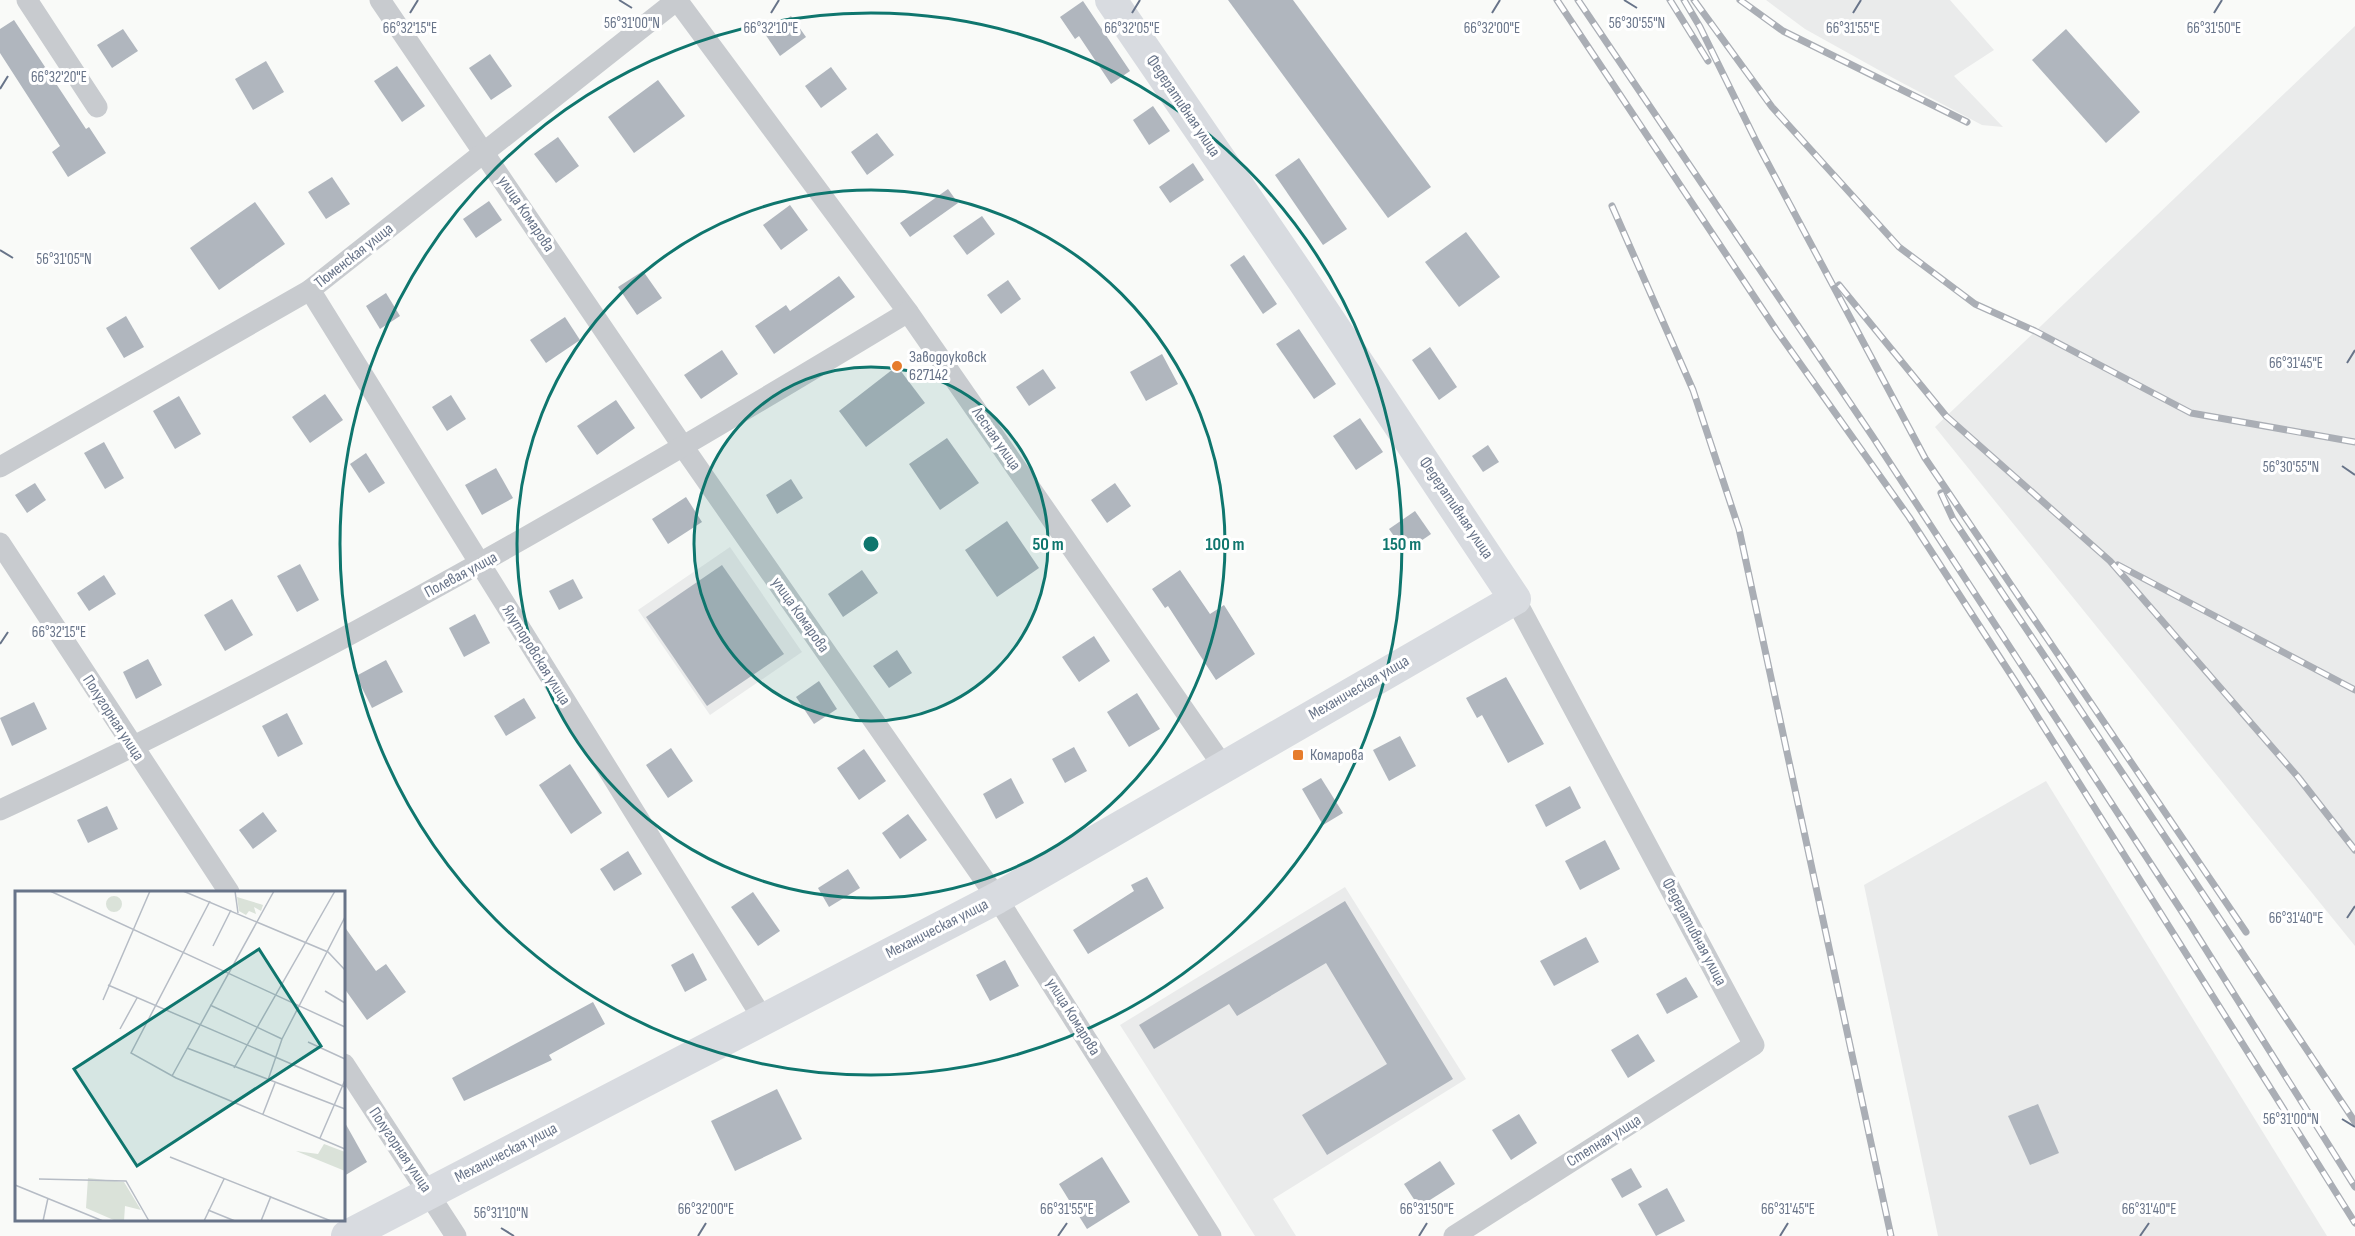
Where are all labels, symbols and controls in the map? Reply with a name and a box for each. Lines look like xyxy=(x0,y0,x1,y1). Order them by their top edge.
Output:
text: 56°31'00"N xyxy=(604,14,660,33)
text: 56°30'55"N xyxy=(1609,14,1665,33)
text: 66°32'15"E xyxy=(383,19,437,38)
text: 66°32'10"E xyxy=(744,19,798,38)
text: 66°32'05"E xyxy=(1104,19,1160,38)
text: 66°32'00"E xyxy=(1464,19,1520,38)
text: 66°31'55"E xyxy=(1826,19,1880,38)
text: 66°31'50"E xyxy=(2187,19,2241,38)
street label: Федеративная улица xyxy=(1142,51,1224,161)
text: 66°32'20"E xyxy=(31,68,87,87)
street label: улица Комарова xyxy=(494,172,558,256)
street label: Тюменская улица xyxy=(311,219,397,293)
text: 56°31'05"N xyxy=(36,250,92,269)
place label: Заводоуковск 627142 xyxy=(909,348,987,385)
text: 66°31'45"E xyxy=(2269,354,2323,373)
marker: Заводоуковск 627142 xyxy=(890,359,904,373)
street label: Лесная улица xyxy=(967,403,1025,474)
street label: Федеративная улица xyxy=(1415,453,1497,563)
text: 56°30'55"N xyxy=(2263,458,2319,477)
centre of rings xyxy=(861,534,881,554)
text: 50 m xyxy=(1032,534,1064,555)
text: 100 m xyxy=(1206,534,1245,555)
text: 150 m xyxy=(1383,534,1421,555)
street label: Полевая улица xyxy=(421,548,501,602)
street label: улица Комарова xyxy=(767,574,833,656)
street label: Ялуторовская улица xyxy=(498,601,574,709)
text: 66°32'15"E xyxy=(32,623,86,642)
street label: Механическая улица xyxy=(1305,652,1413,724)
street label: Полугорная улица xyxy=(78,672,148,764)
place label: Комарова xyxy=(1310,746,1364,765)
marker: Комарова xyxy=(1291,748,1305,762)
street label: Федеративная улица xyxy=(1658,875,1730,989)
inset map xyxy=(15,891,345,1221)
street label: Механическая улица xyxy=(883,895,991,963)
text: 66°31'40"E xyxy=(2269,909,2323,928)
street label: улица Комарова xyxy=(1042,975,1104,1059)
street label: Полугорная улица xyxy=(365,1104,435,1196)
text: 56°31'00"N xyxy=(2263,1110,2319,1129)
street label: Степная улица xyxy=(1563,1111,1645,1171)
street label: Механическая улица xyxy=(452,1119,560,1187)
text: 66°32'00"E xyxy=(678,1200,734,1219)
text: 66°31'55"E xyxy=(1040,1200,1094,1219)
text: 66°31'50"E xyxy=(1400,1200,1454,1219)
text: 66°31'45"E xyxy=(1761,1200,1815,1219)
text: 66°31'40"E xyxy=(2122,1200,2176,1219)
text: 56°31'10"N xyxy=(474,1204,528,1223)

